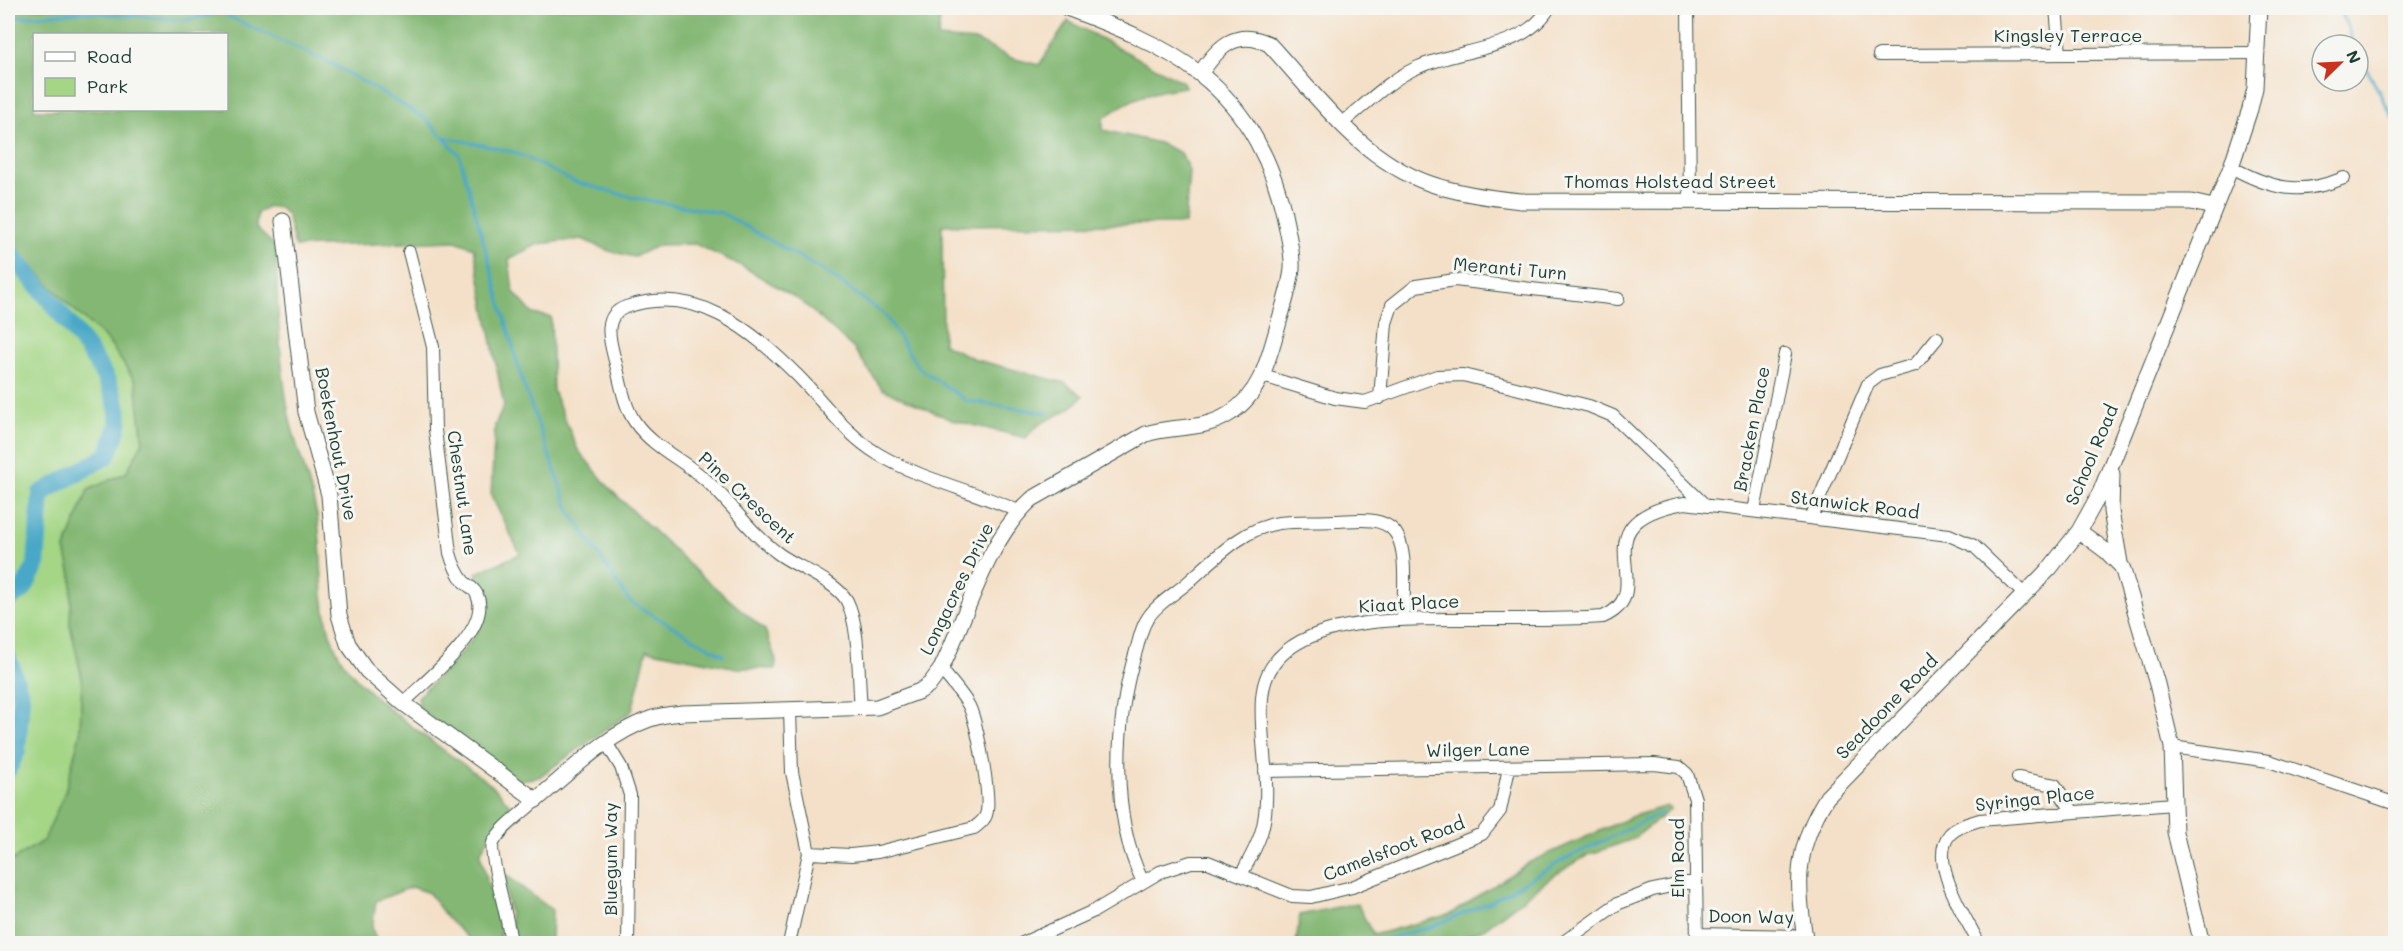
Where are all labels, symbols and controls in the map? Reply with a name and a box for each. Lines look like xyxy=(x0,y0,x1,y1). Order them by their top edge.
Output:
street label: Kingsley Terrace xyxy=(1994,23,2142,47)
legend xyxy=(33,33,228,111)
north arrow xyxy=(2310,33,2370,93)
text: Road xyxy=(87,44,132,68)
text: N xyxy=(2342,47,2366,67)
text: Park xyxy=(87,74,128,98)
street label: Thomas Holstead Street xyxy=(1564,169,1776,193)
street label: Meranti Turn xyxy=(1452,251,1568,285)
street label: Bracken Place xyxy=(1727,364,1775,493)
street label: Boekenhout Drive xyxy=(310,365,364,522)
street label: School Road xyxy=(2059,401,2123,509)
street label: Chestnut Lane xyxy=(442,429,484,557)
street label: Pine Crescent xyxy=(694,446,801,549)
street label: Stanwick Road xyxy=(1789,484,1921,524)
street label: Longacres Drive xyxy=(914,518,999,659)
street label: Kiaat Place xyxy=(1358,588,1460,618)
street label: Seadoone Road xyxy=(1830,649,1942,764)
street label: Wilger Lane xyxy=(1426,736,1530,762)
street label: Syringa Place xyxy=(1974,780,2096,816)
street label: Bluegum Way xyxy=(598,802,622,916)
street label: Camelsfoot Road xyxy=(1319,810,1468,886)
street label: Elm Road xyxy=(1665,818,1689,898)
street label: Doon Way xyxy=(1708,903,1794,929)

